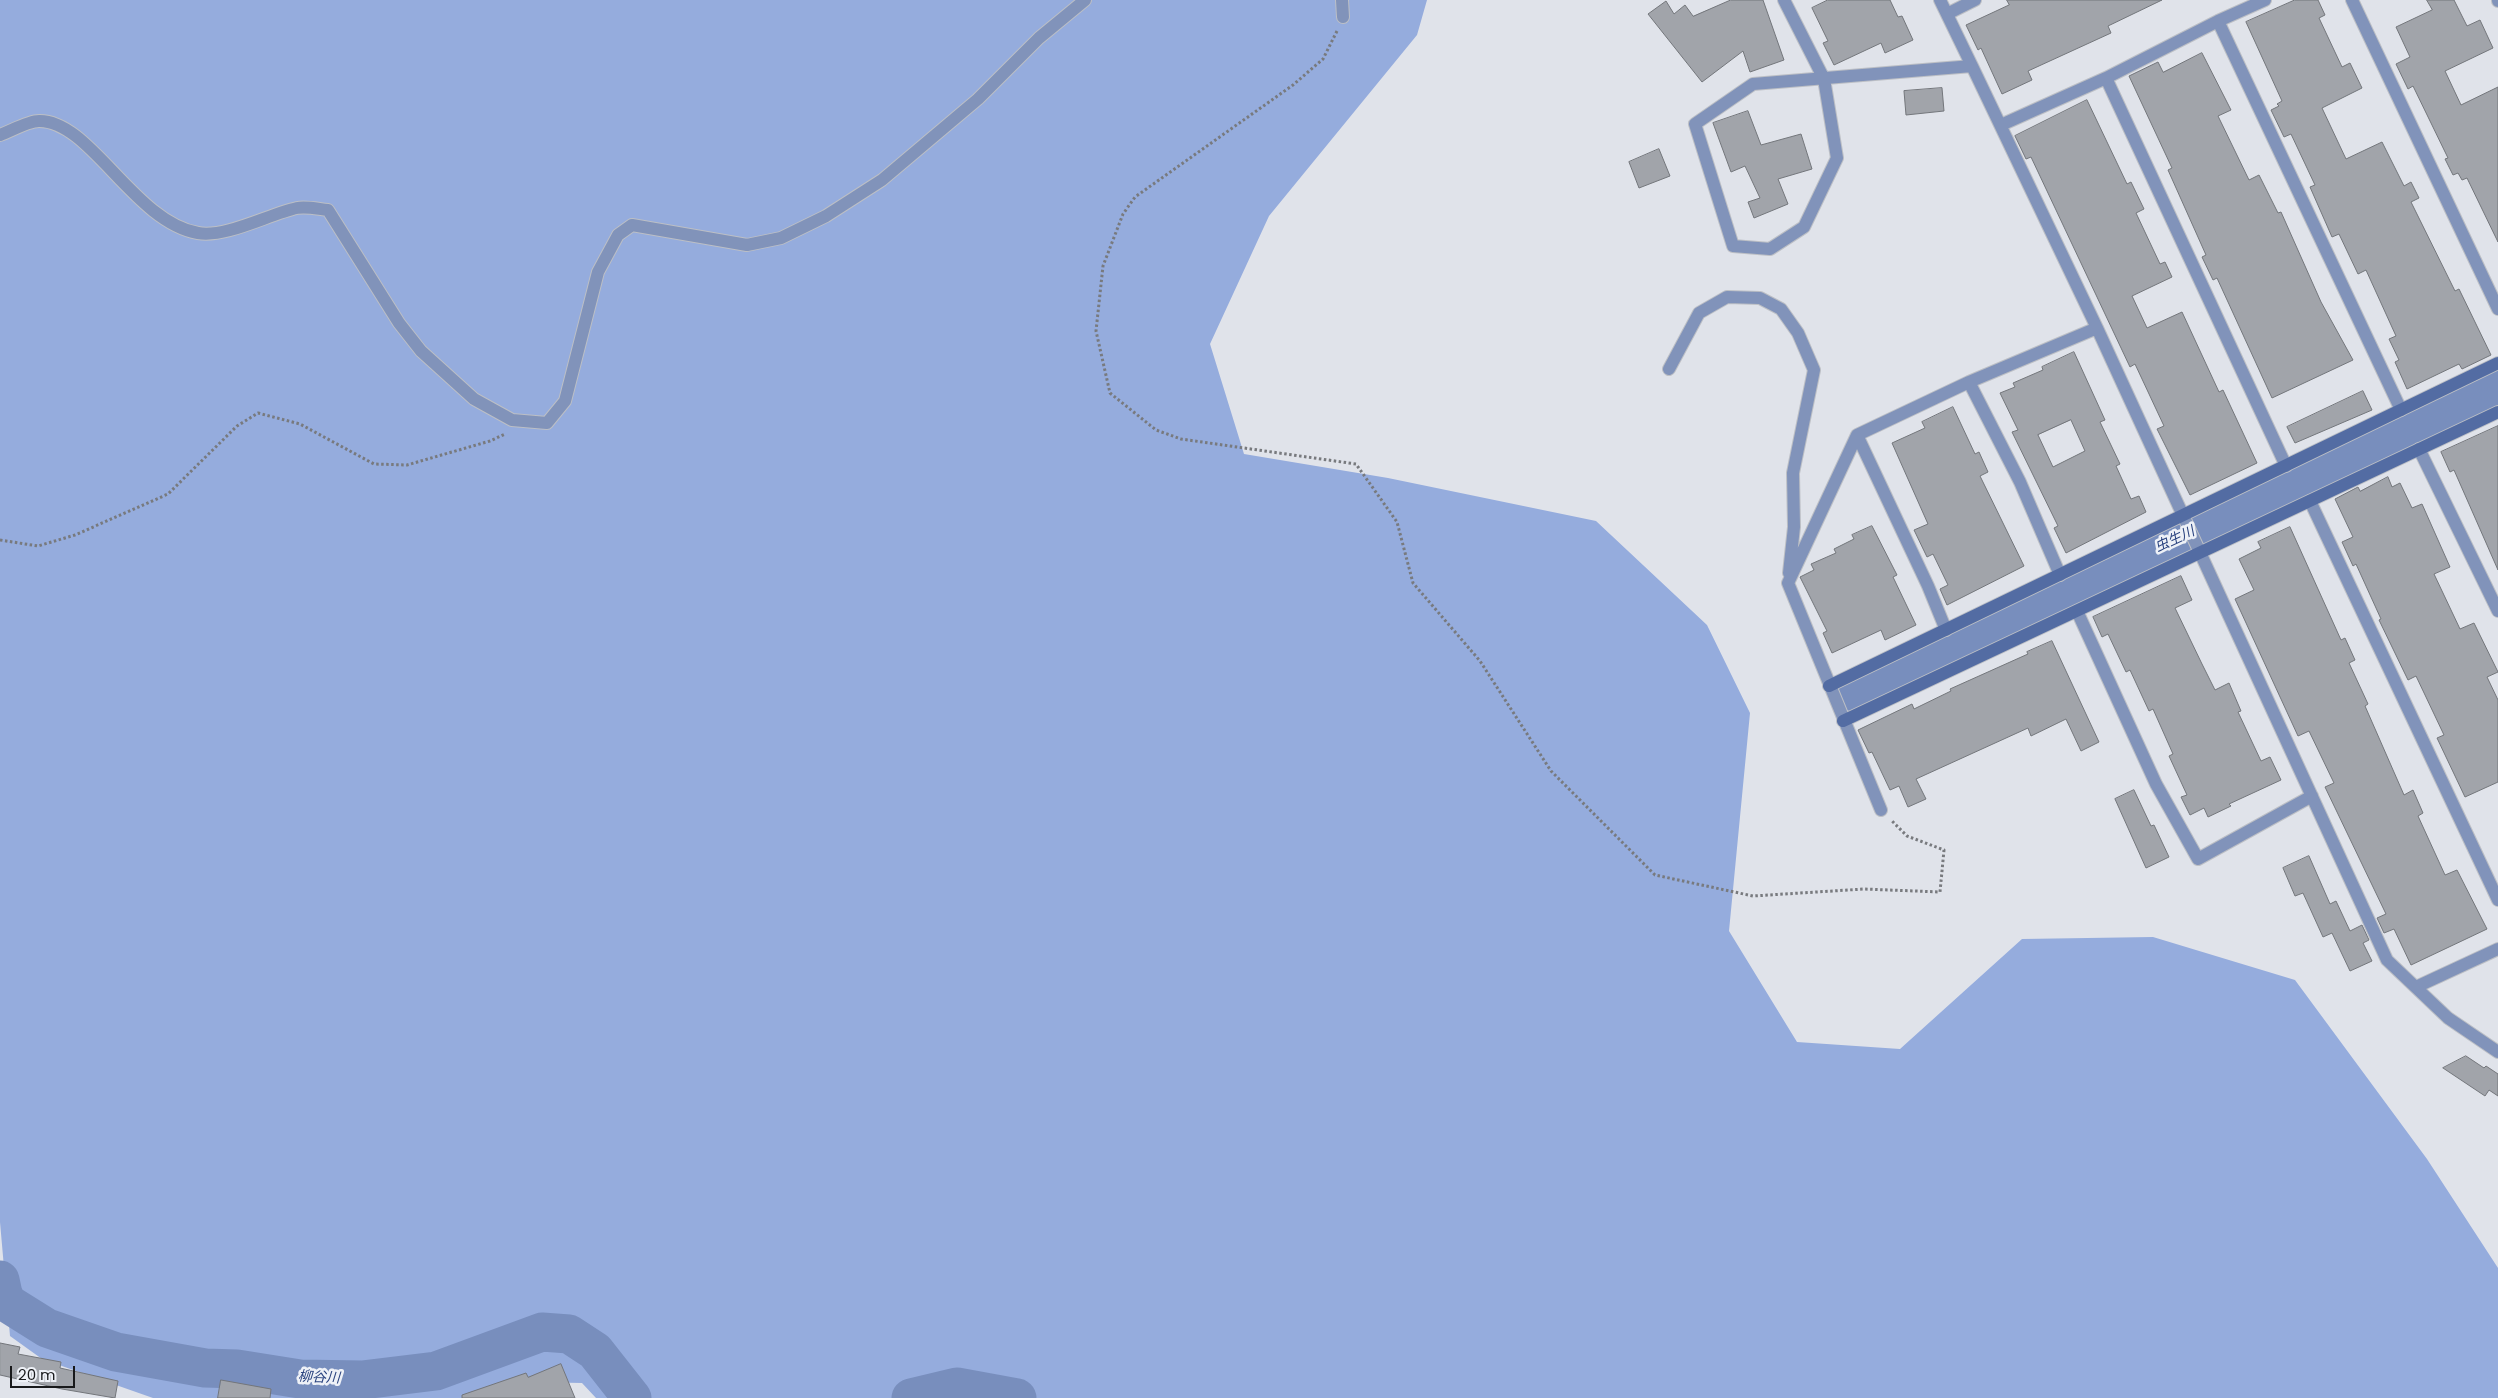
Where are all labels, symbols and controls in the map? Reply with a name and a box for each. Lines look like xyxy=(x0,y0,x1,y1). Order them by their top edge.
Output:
water label: 虫生川 xyxy=(2152,524,2198,556)
scale bar xyxy=(12,1356,78,1388)
text: 20 m xyxy=(18,1364,56,1385)
water label: 柳谷川 xyxy=(298,1369,340,1387)

